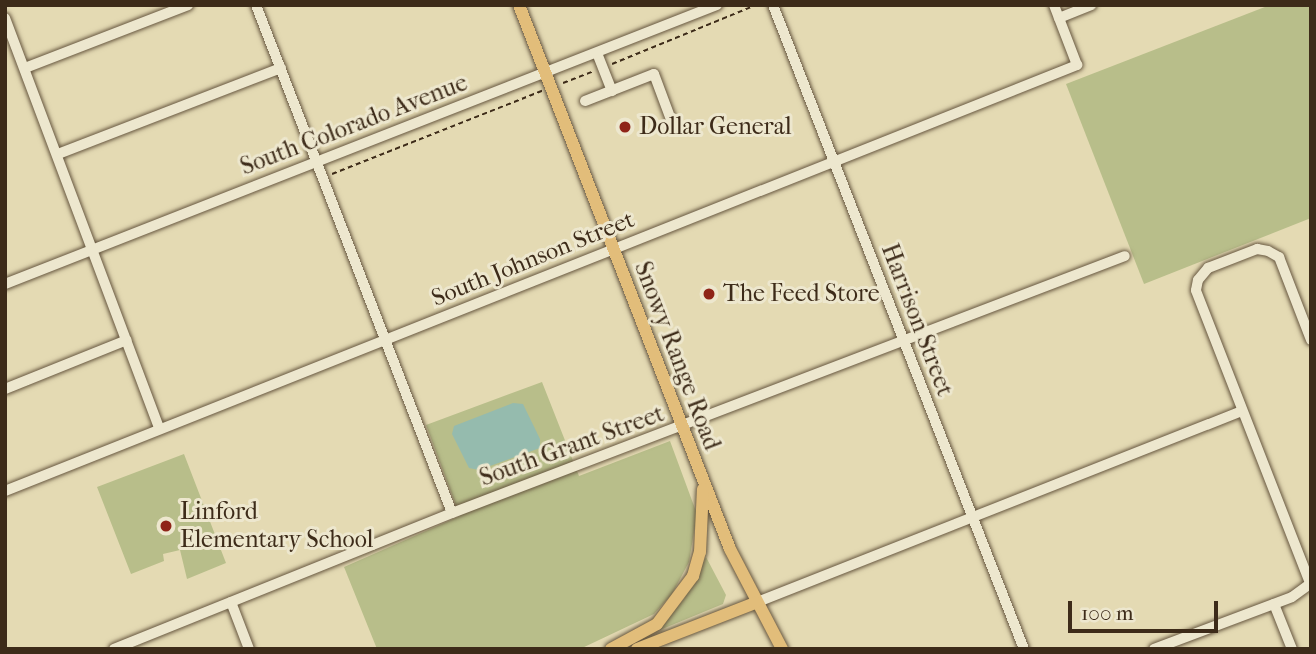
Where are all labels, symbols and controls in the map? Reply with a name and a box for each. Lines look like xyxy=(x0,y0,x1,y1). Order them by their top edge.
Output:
street label: South Colorado Avenue xyxy=(236,68,472,182)
place label: Dollar General xyxy=(639,113,792,141)
marker: Dollar General xyxy=(617,119,633,135)
street label: South Johnson Street xyxy=(427,205,639,313)
street label: Harrison Street xyxy=(875,240,959,400)
street label: Snowy Range Road xyxy=(628,258,726,454)
place label: The Feed Store xyxy=(723,280,880,308)
marker: The Feed Store xyxy=(701,286,717,302)
street label: South Grant Street xyxy=(476,399,668,493)
place label: Linford Elementary School xyxy=(180,498,373,554)
marker: Linford Elementary School xyxy=(158,518,174,534)
scale bar xyxy=(1071,588,1222,632)
text: 100 m xyxy=(1081,601,1134,625)

